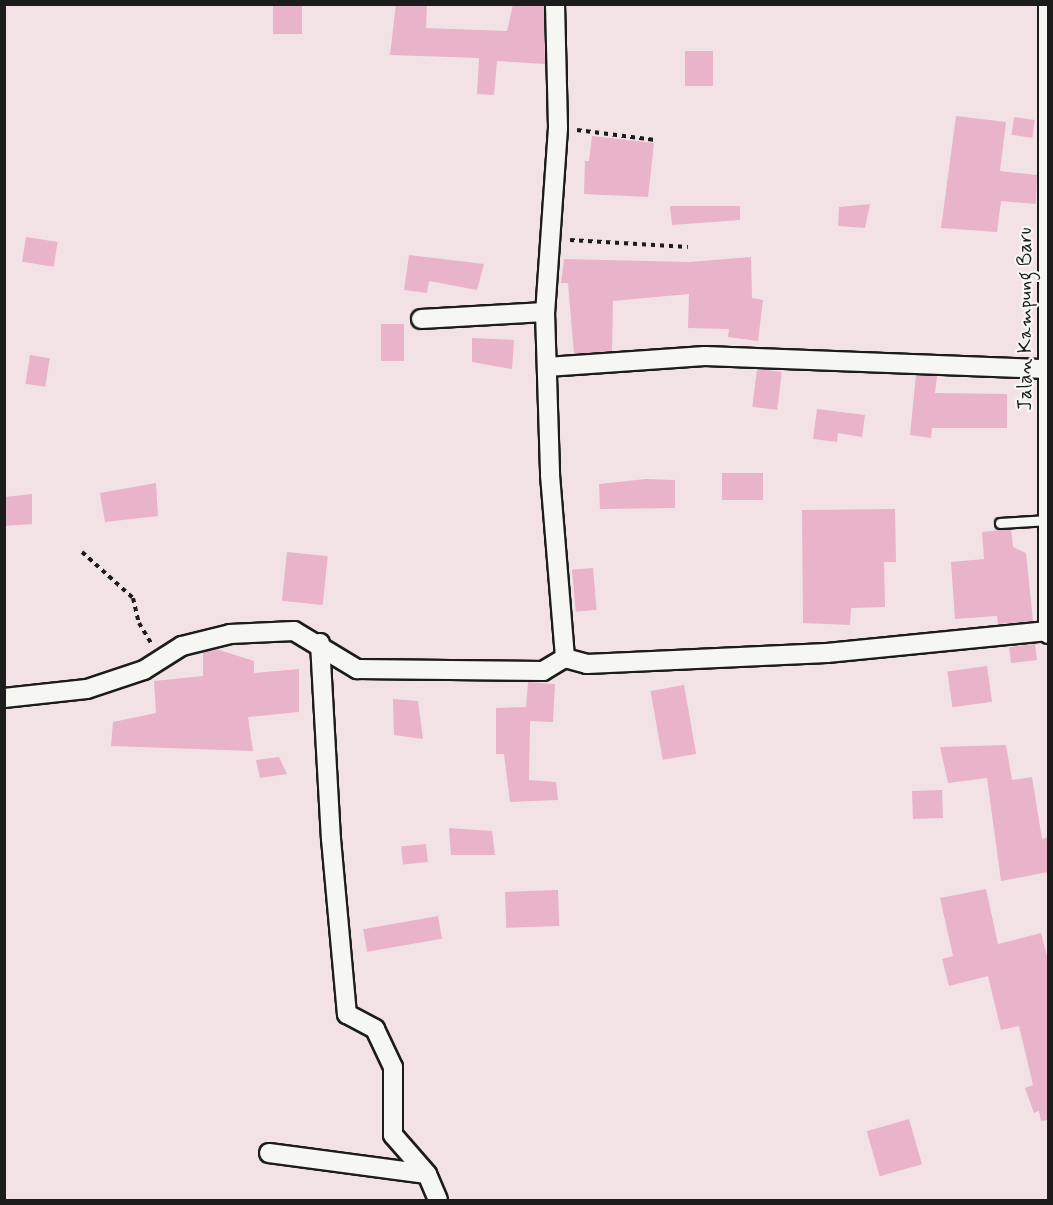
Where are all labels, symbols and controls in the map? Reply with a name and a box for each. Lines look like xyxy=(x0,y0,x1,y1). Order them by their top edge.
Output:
street label: Jalan Kampung Baru xyxy=(1013,230,1037,408)

